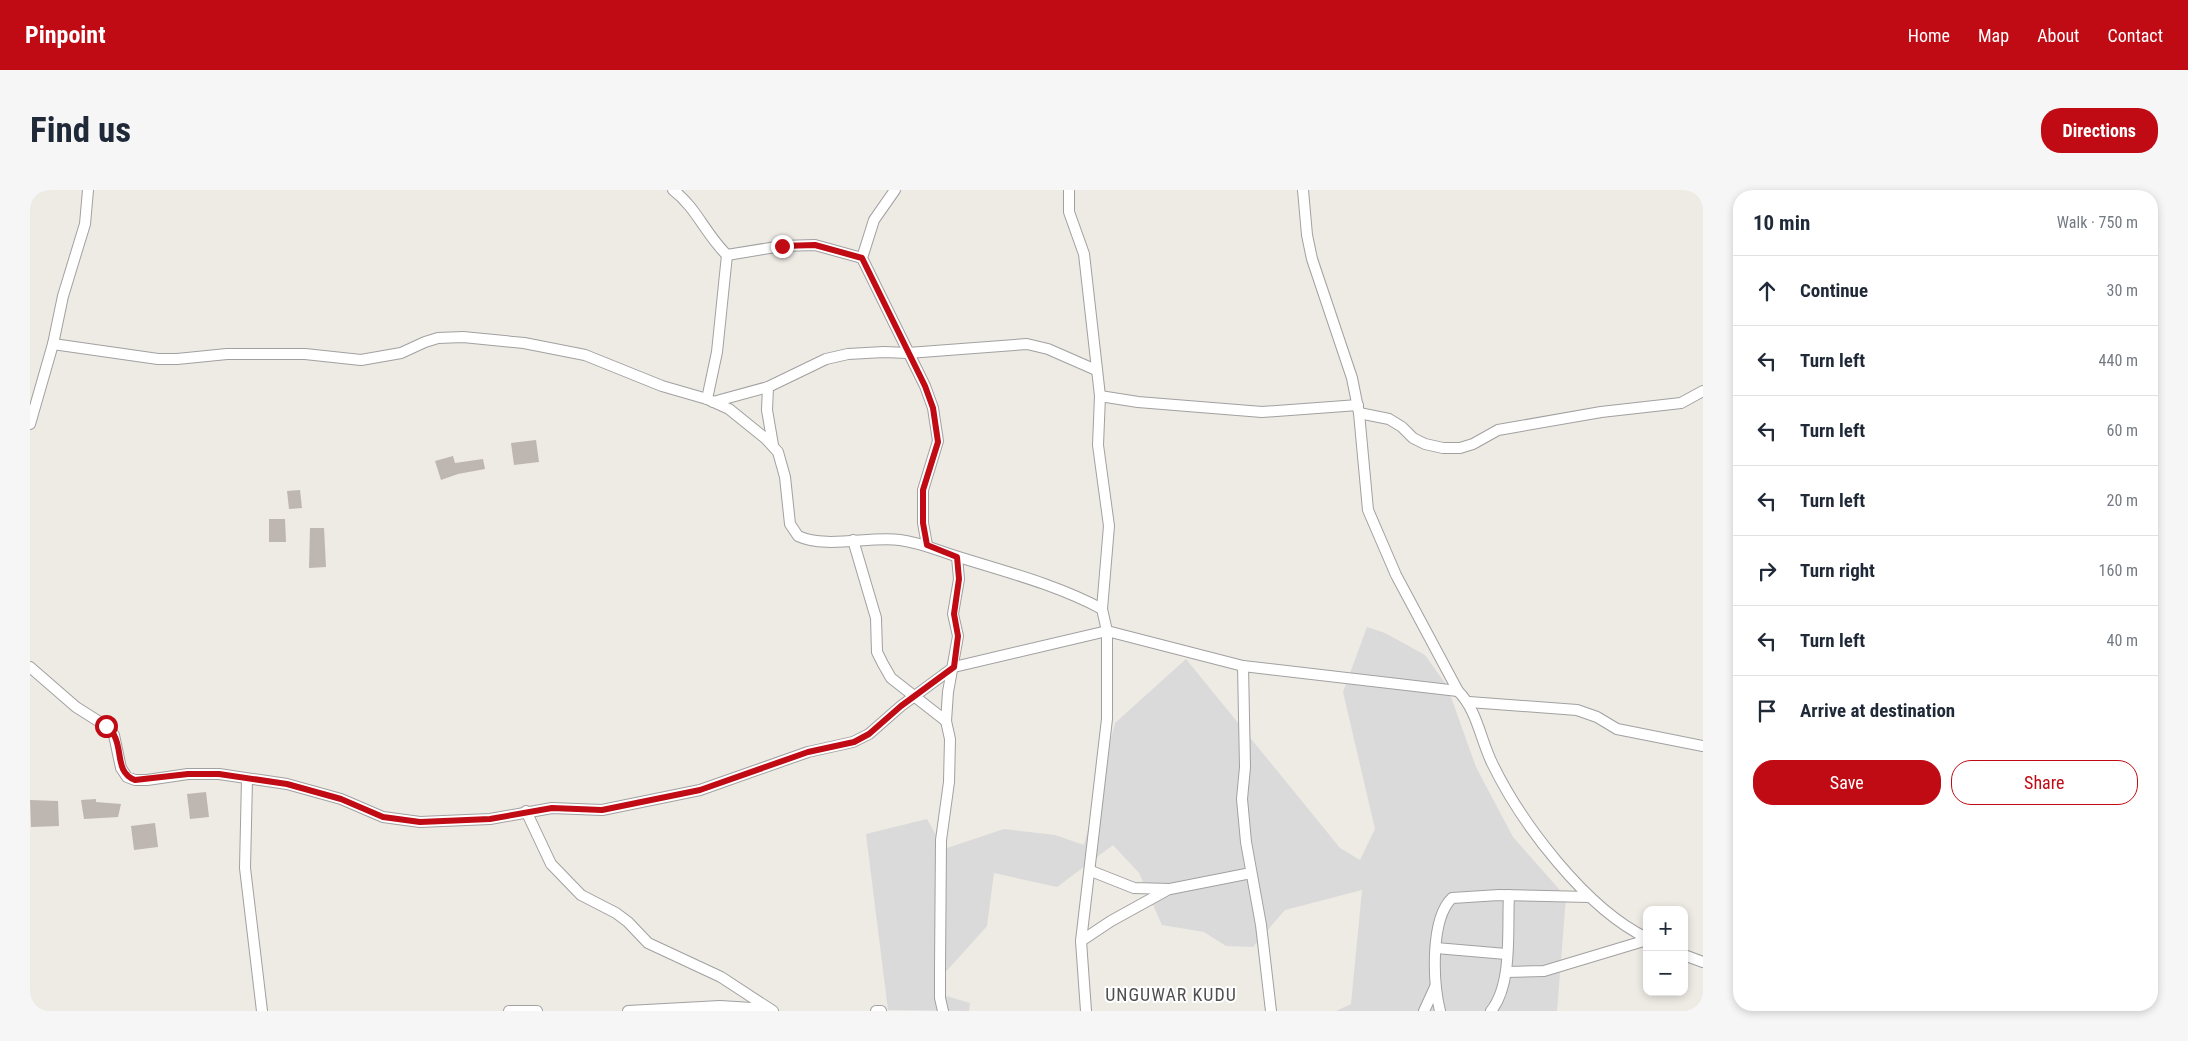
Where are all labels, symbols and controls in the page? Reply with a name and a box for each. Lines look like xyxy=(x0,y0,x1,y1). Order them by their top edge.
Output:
text: Pinpoint xyxy=(25,21,106,49)
text: Home xyxy=(1908,25,1950,46)
text: Map xyxy=(1978,25,2009,46)
text: About xyxy=(2037,25,2079,46)
text: Contact xyxy=(2107,25,2163,46)
button: Directions xyxy=(2041,108,2158,153)
text: Find us xyxy=(30,110,131,151)
text: 10 min xyxy=(1753,211,1810,235)
text: Walk · 750 m xyxy=(2057,213,2138,232)
route end xyxy=(771,235,794,258)
icon: ahead xyxy=(1753,277,1781,305)
text: Continue xyxy=(1800,279,1868,302)
text: 30 m xyxy=(2106,281,2138,300)
icon: left xyxy=(1753,347,1781,375)
text: Turn left xyxy=(1800,349,1865,372)
text: 440 m xyxy=(2099,351,2138,370)
icon: left xyxy=(1753,417,1781,445)
text: Turn left xyxy=(1800,419,1865,442)
text: 60 m xyxy=(2106,421,2138,440)
icon: left xyxy=(1753,487,1781,515)
text: Turn left xyxy=(1800,489,1865,512)
text: 20 m xyxy=(2106,491,2138,510)
icon: right xyxy=(1753,557,1781,585)
text: Turn right xyxy=(1800,559,1875,582)
text: 160 m xyxy=(2099,561,2138,580)
icon: left xyxy=(1753,627,1781,655)
text: Turn left xyxy=(1800,629,1865,652)
text: 40 m xyxy=(2106,631,2138,650)
icon: arrive xyxy=(1753,697,1781,725)
text: Arrive at destination xyxy=(1800,699,1955,722)
route start xyxy=(95,715,118,738)
button: Save xyxy=(1753,760,1941,805)
button: Share xyxy=(1951,760,2138,805)
map controls xyxy=(1643,906,1688,996)
button: + xyxy=(1643,906,1688,951)
button: − xyxy=(1643,951,1688,996)
district label: UNGUWAR KUDU xyxy=(1105,984,1237,1005)

